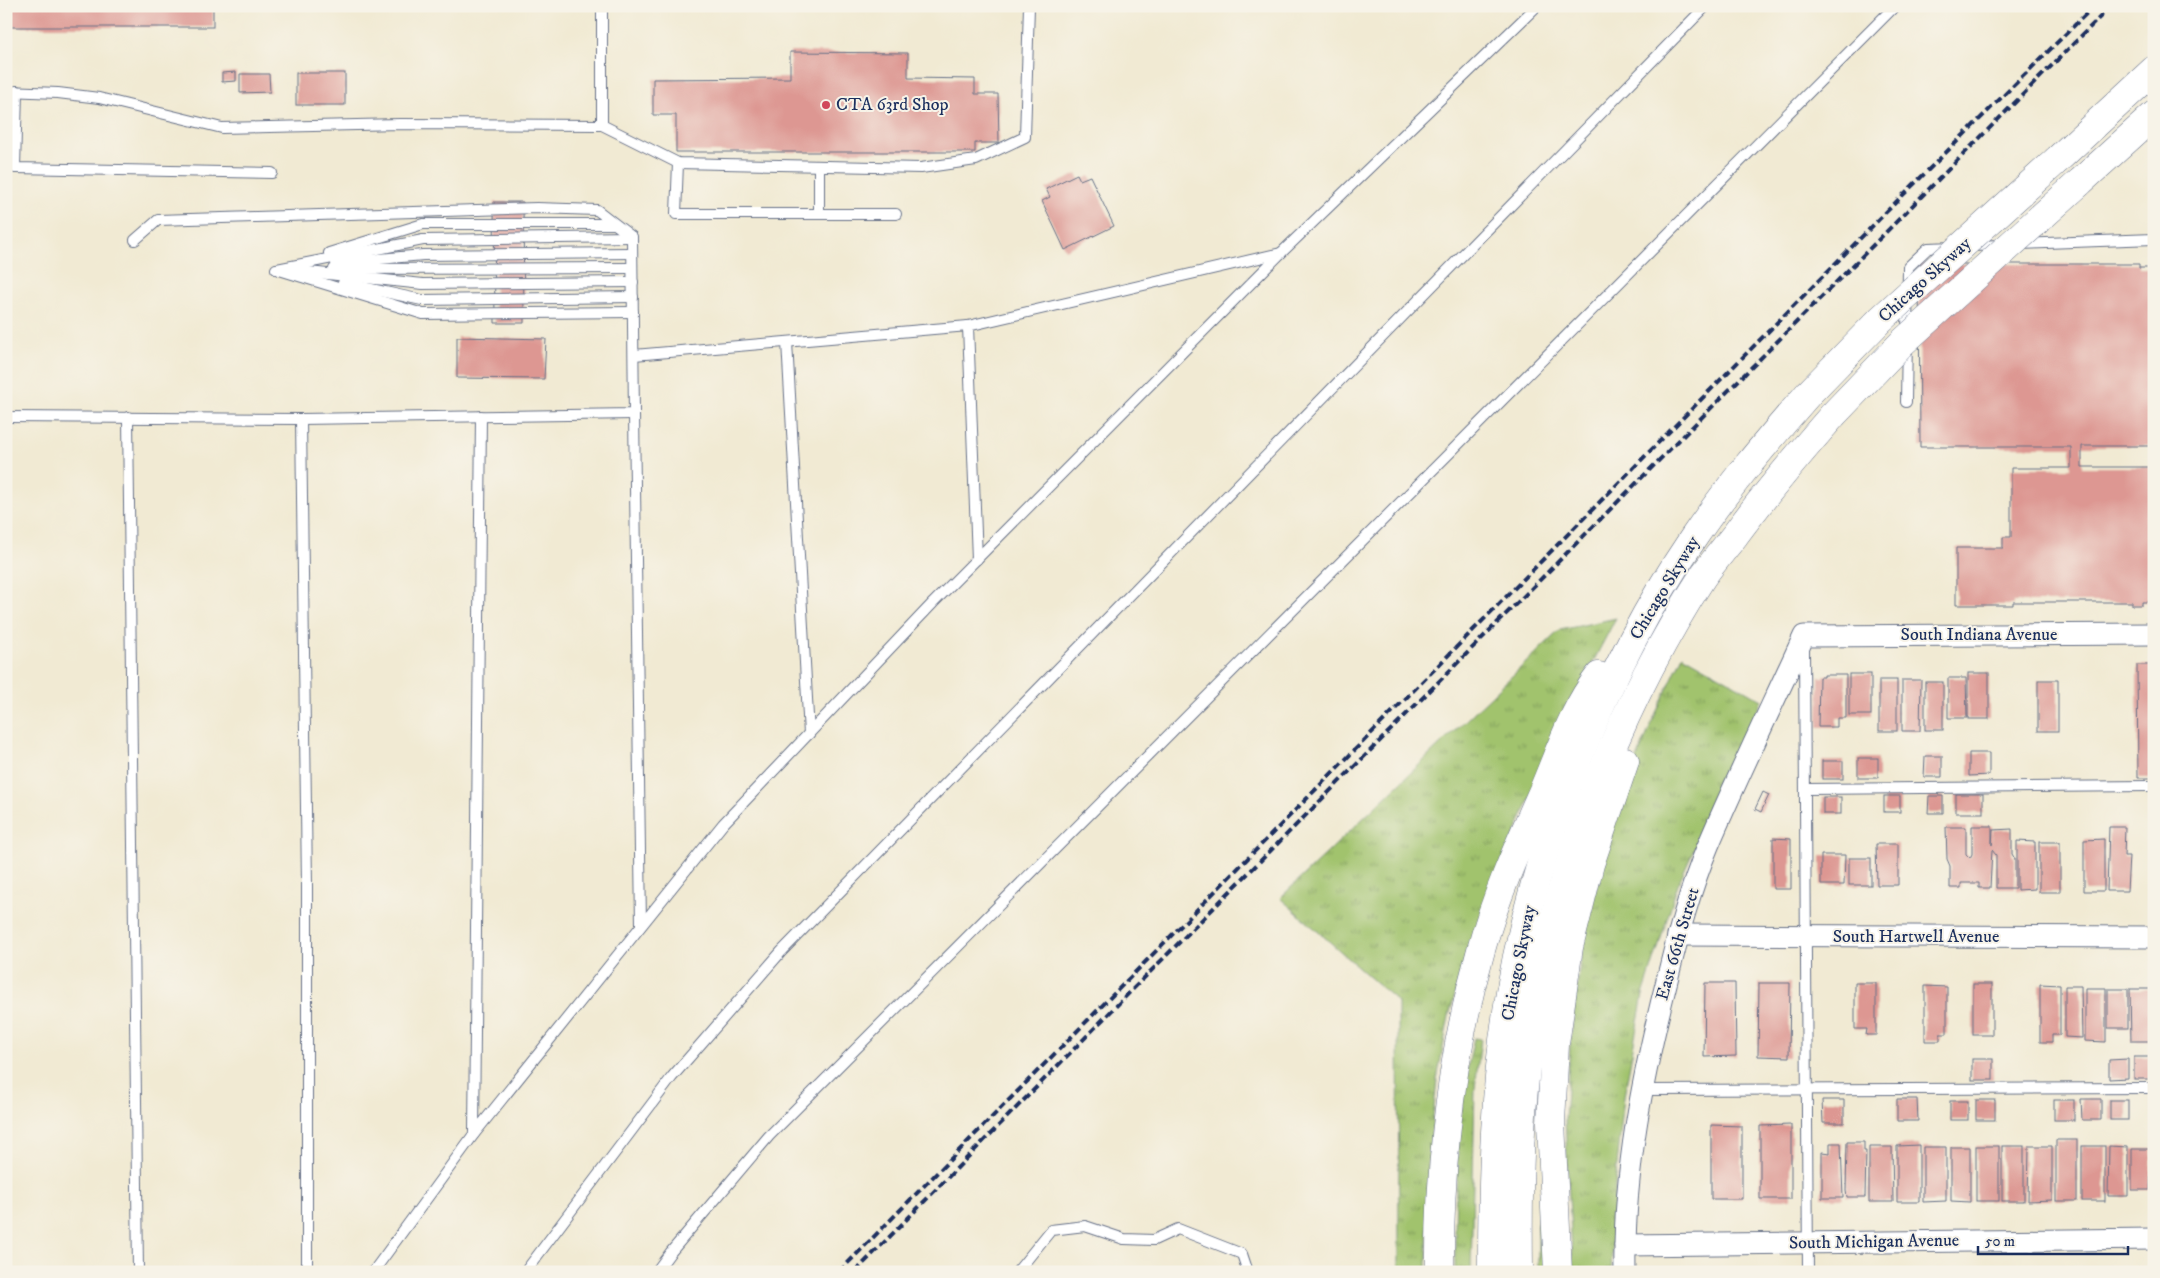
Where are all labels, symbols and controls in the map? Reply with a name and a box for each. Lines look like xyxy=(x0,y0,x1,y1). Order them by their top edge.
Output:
place label: CTA 63rd Shop xyxy=(836,94,949,116)
marker: CTA 63rd Shop xyxy=(820,99,832,111)
street label: Chicago Skyway xyxy=(1874,232,1976,327)
street label: Chicago Skyway xyxy=(1625,532,1705,644)
street label: South Indiana Avenue xyxy=(1901,624,2057,646)
street label: East 66th Street xyxy=(1651,885,1705,1003)
street label: Chicago Skyway xyxy=(1497,903,1541,1023)
street label: South Hartwell Avenue xyxy=(1833,926,1999,948)
scale bar xyxy=(1978,1223,2128,1255)
street label: South Michigan Avenue xyxy=(1789,1230,1959,1254)
text: 50 m xyxy=(1985,1232,2015,1251)

